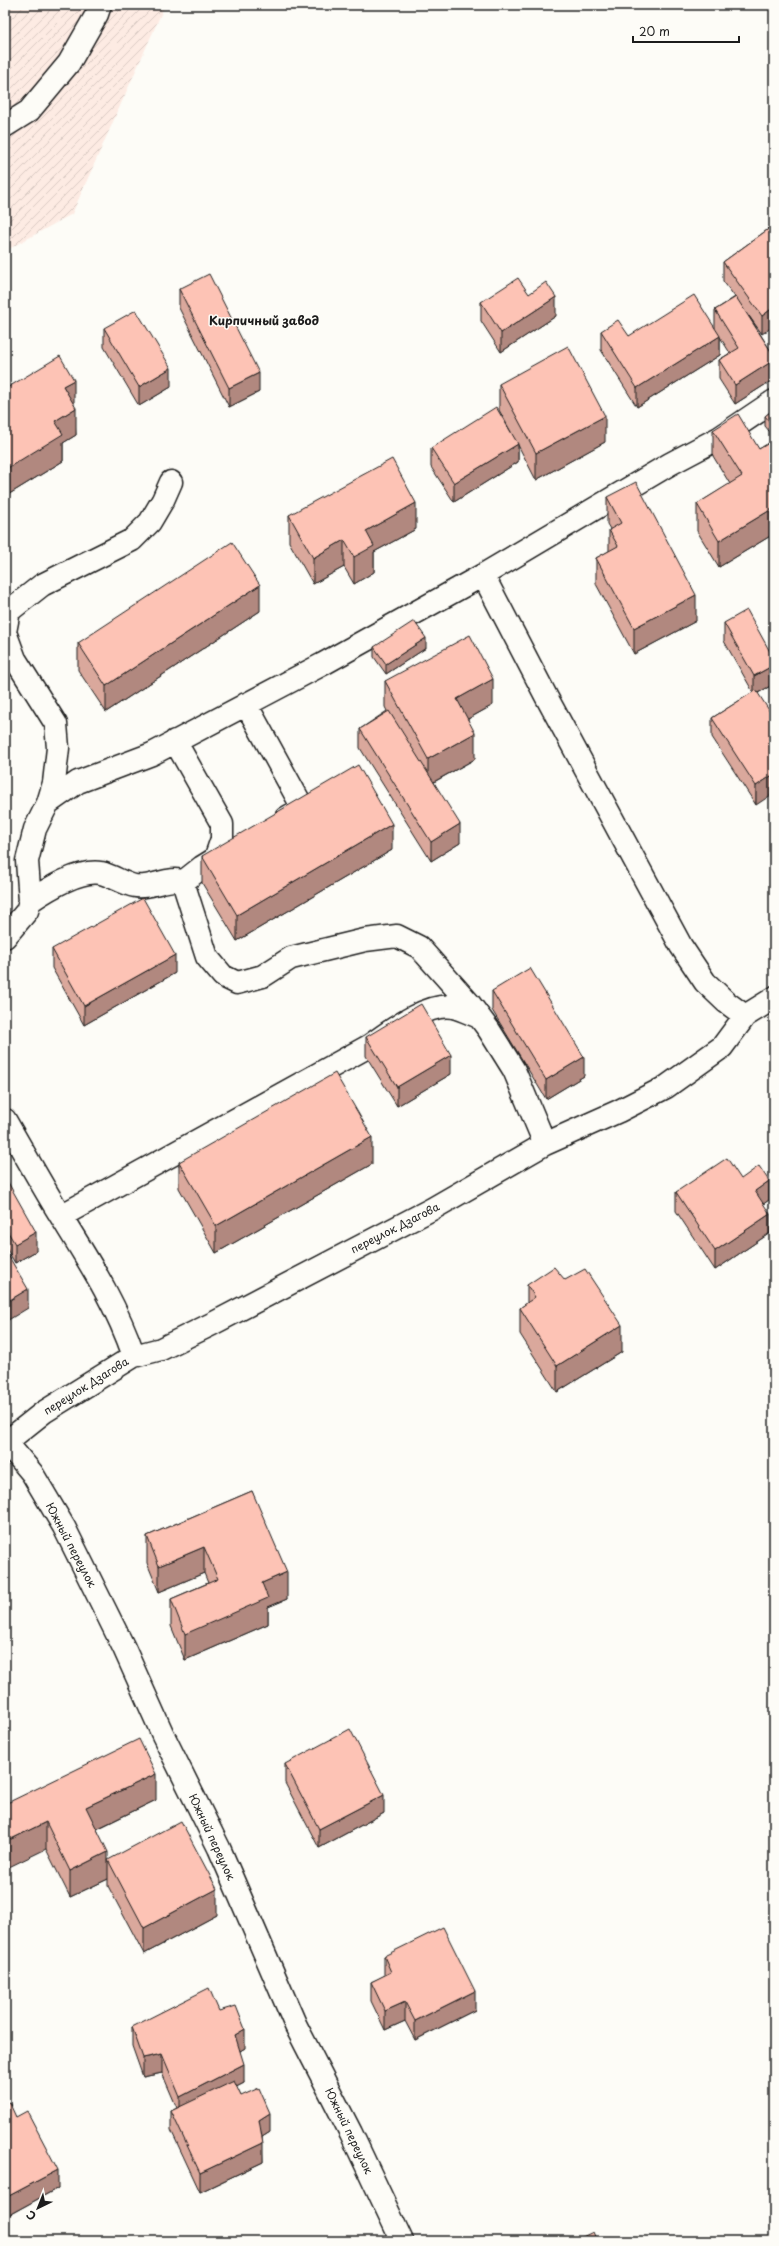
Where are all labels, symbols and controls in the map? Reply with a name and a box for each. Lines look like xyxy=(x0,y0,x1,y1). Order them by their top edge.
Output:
scale bar xyxy=(633,18,739,44)
text: 20 m xyxy=(639,22,670,40)
district label: Кирпичный завод xyxy=(209,311,319,329)
street label: переулок Дзагова xyxy=(347,1198,442,1257)
street label: переулок Дзагова xyxy=(40,1352,132,1419)
street label: Южный переулок xyxy=(42,1499,101,1591)
street label: Южный переулок xyxy=(185,1791,240,1883)
street label: Южный переулок xyxy=(321,2085,378,2177)
north arrow xyxy=(18,2188,58,2228)
text: С xyxy=(22,2207,40,2225)

